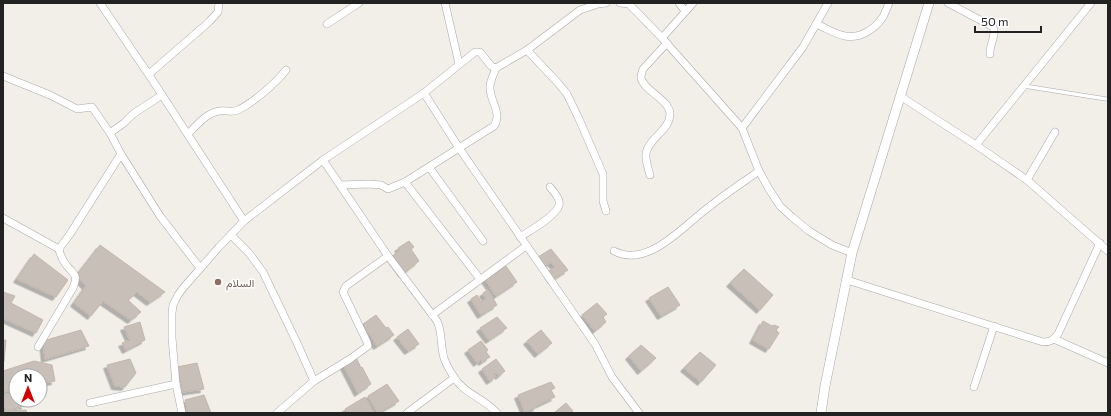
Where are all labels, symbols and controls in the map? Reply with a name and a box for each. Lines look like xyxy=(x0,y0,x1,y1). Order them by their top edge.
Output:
scale bar xyxy=(975,8,1041,34)
text: 50 m xyxy=(981,14,1009,28)
place label: السلام xyxy=(226,276,254,291)
marker: السلام xyxy=(213,277,223,287)
north arrow xyxy=(8,368,48,408)
text: N xyxy=(24,371,32,384)

